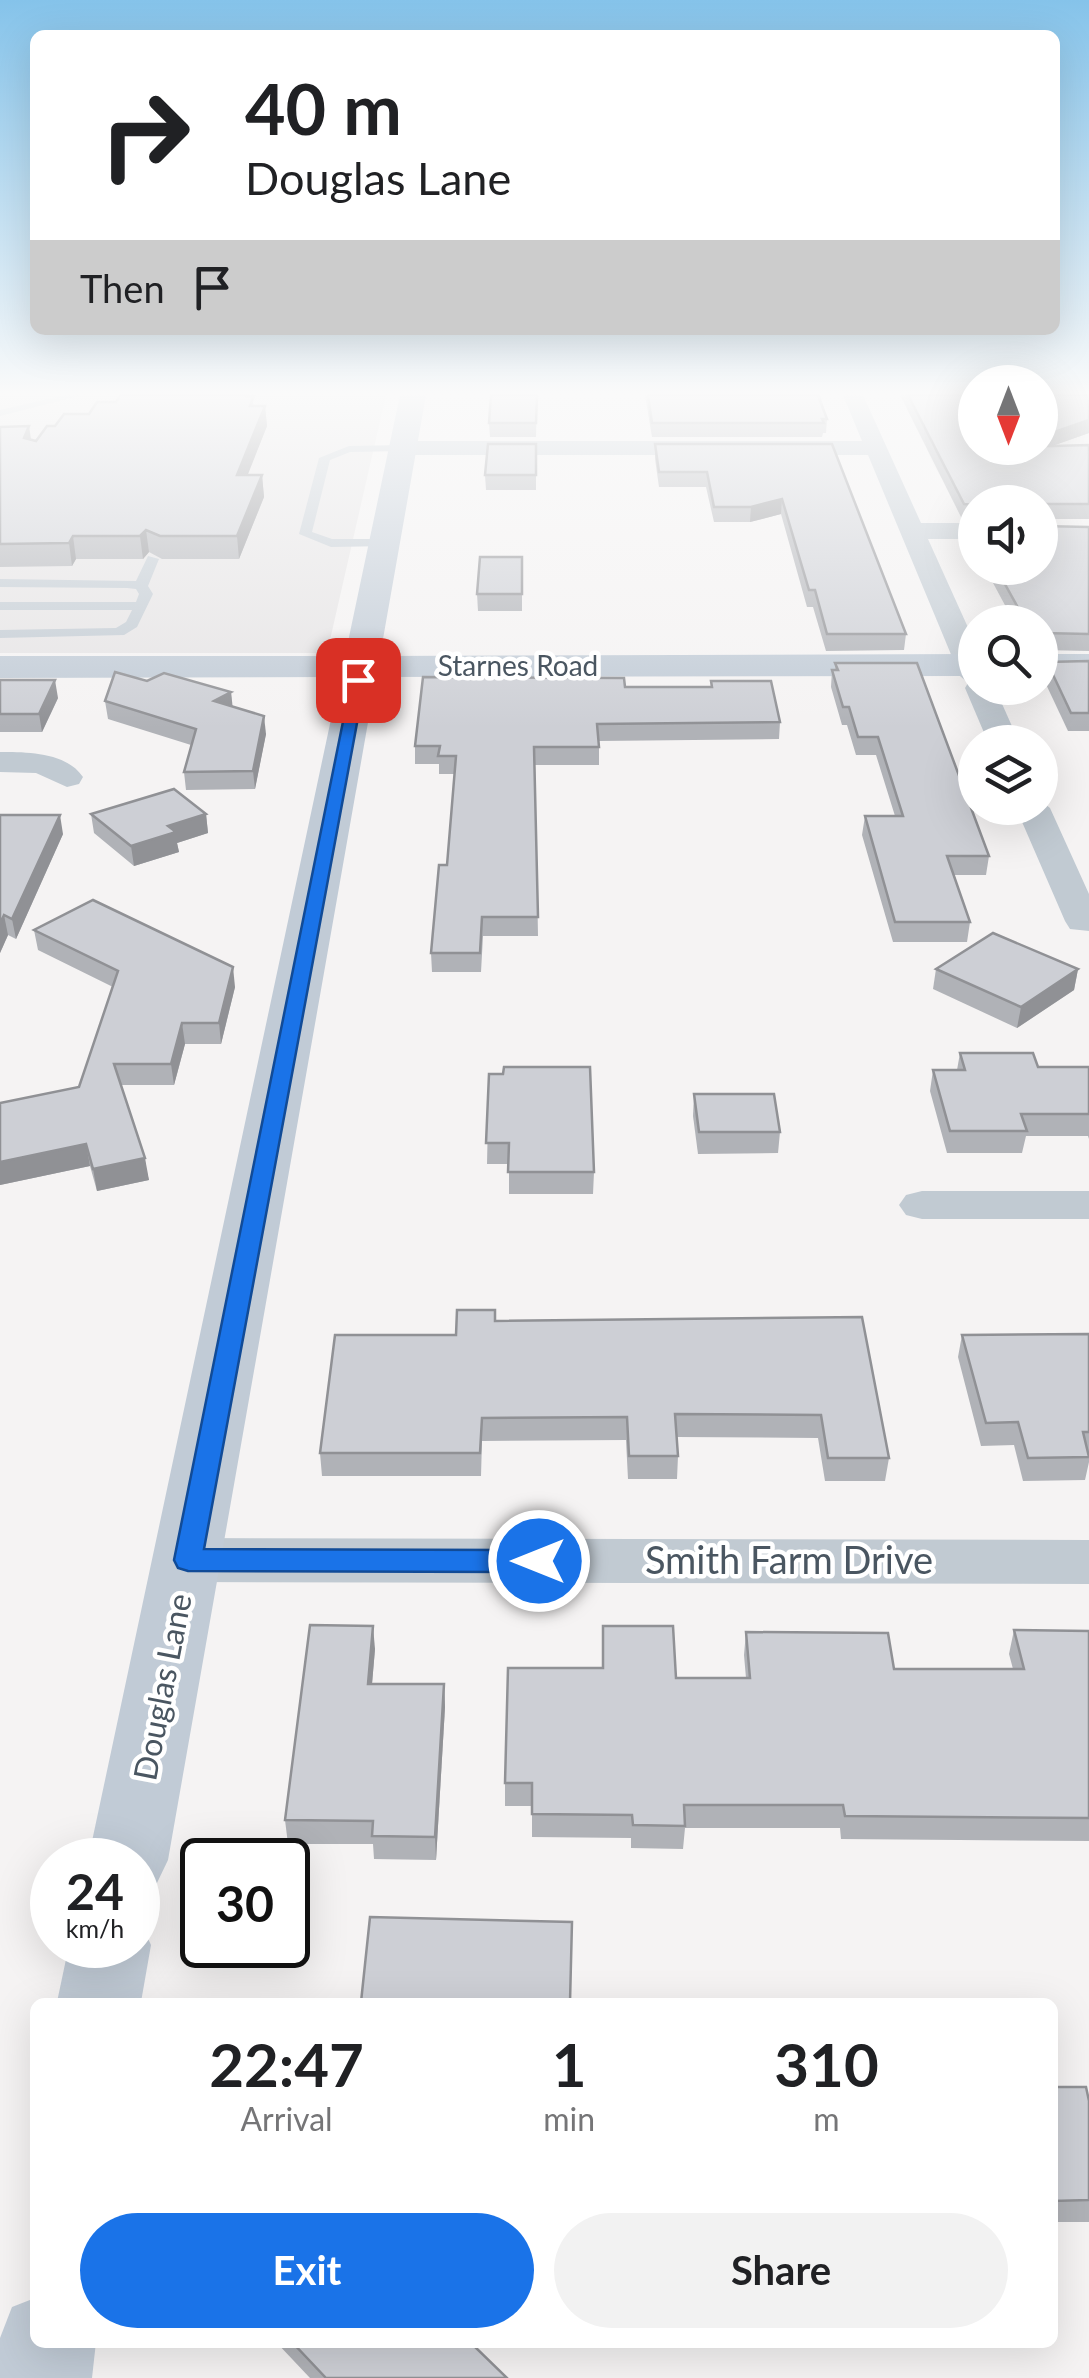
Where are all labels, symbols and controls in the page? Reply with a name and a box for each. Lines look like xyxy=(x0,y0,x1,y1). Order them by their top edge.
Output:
text: 40 m xyxy=(245,66,402,150)
icon: right xyxy=(80,70,210,200)
text: Douglas Lane xyxy=(245,151,511,205)
icon: arrive xyxy=(185,260,240,315)
text: Then xyxy=(80,265,165,311)
north arrow xyxy=(958,365,1058,465)
map controls xyxy=(958,365,1058,825)
button: sound xyxy=(958,485,1058,585)
button: search xyxy=(958,605,1058,705)
pin xyxy=(316,638,401,723)
street label: Starnes Road xyxy=(438,648,598,682)
icon: arrive xyxy=(331,653,386,708)
button: layers xyxy=(958,725,1058,825)
position arrow xyxy=(487,1509,591,1613)
street label: Smith Farm Drive xyxy=(645,1536,933,1582)
street label: Douglas Lane xyxy=(124,1590,199,1783)
speed limit sign: 30 xyxy=(180,1838,310,1968)
text: 24 xyxy=(66,1861,124,1921)
text: km/h xyxy=(66,1913,124,1943)
text: 22:47 xyxy=(209,2028,364,2100)
text: 1 xyxy=(552,2028,587,2100)
text: 310 xyxy=(774,2028,879,2100)
text: Arrival xyxy=(240,2099,333,2138)
text: min xyxy=(543,2099,595,2138)
text: m xyxy=(813,2099,840,2138)
button: Exit xyxy=(80,2213,534,2328)
button: Share xyxy=(554,2213,1008,2328)

